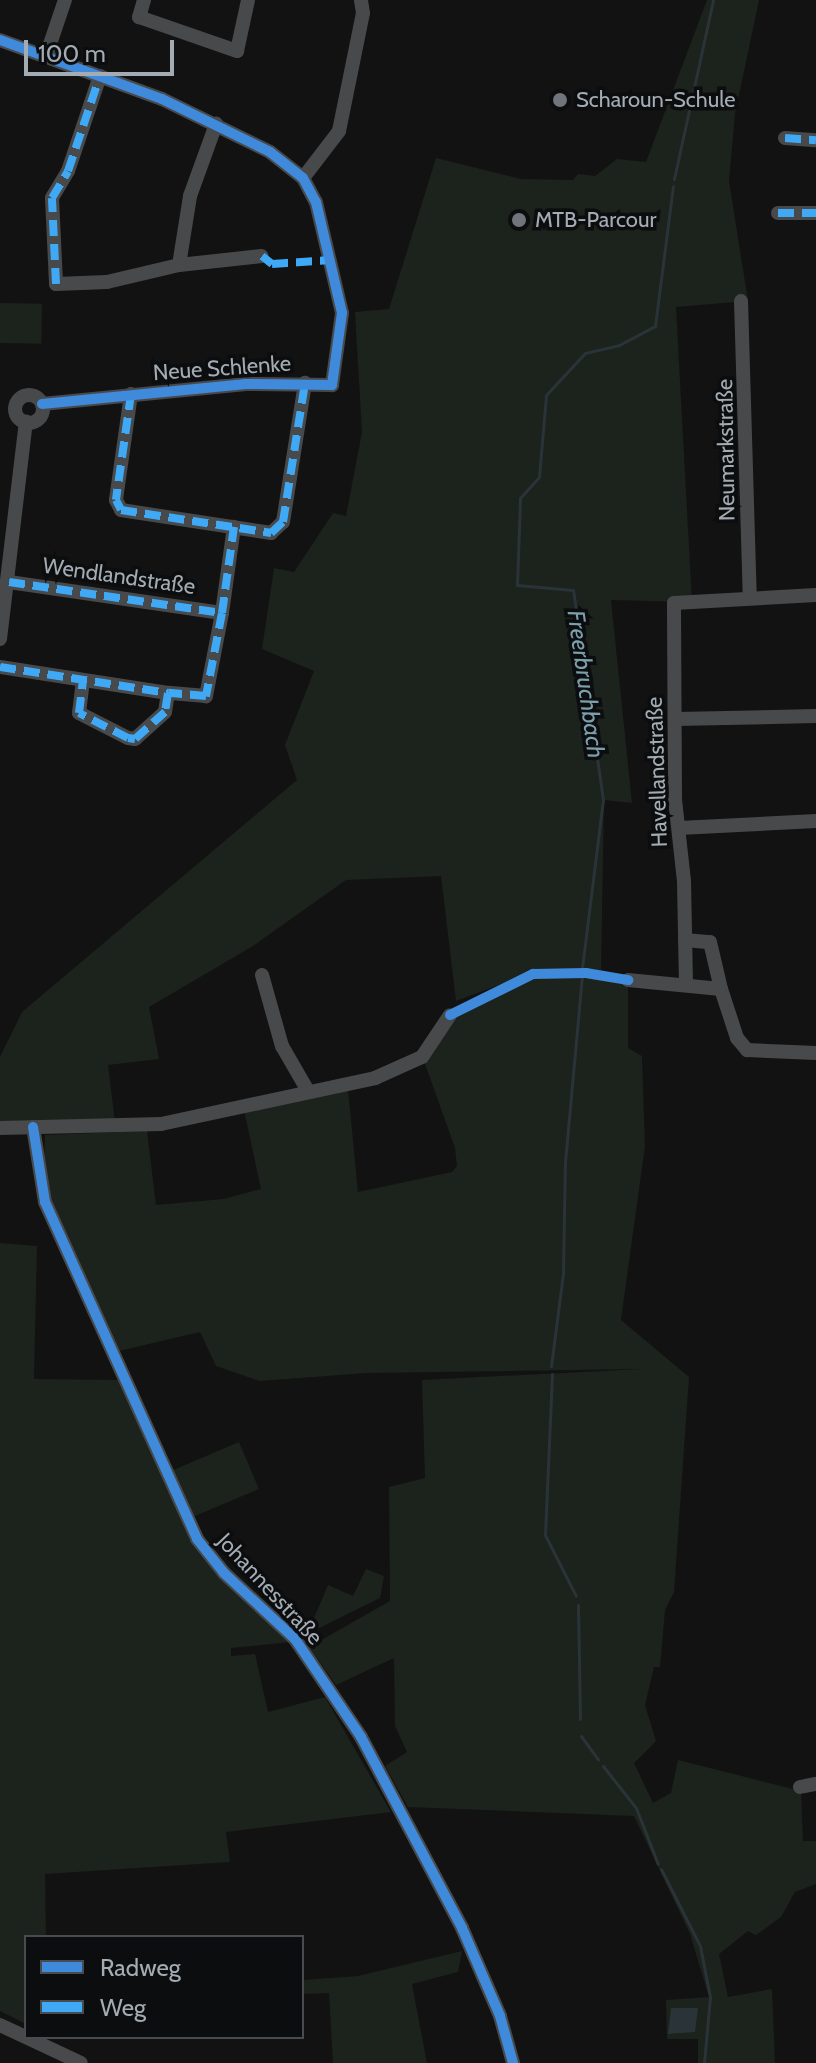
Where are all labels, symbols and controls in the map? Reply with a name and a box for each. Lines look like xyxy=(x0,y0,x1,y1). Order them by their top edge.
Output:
scale bar xyxy=(28,24,178,74)
text: 100 m xyxy=(38,39,106,68)
place label: Scharoun-Schule xyxy=(576,87,736,113)
marker: Scharoun-Schule xyxy=(551,91,569,109)
place label: MTB-Parcour xyxy=(535,207,656,233)
marker: MTB-Parcour xyxy=(510,211,528,229)
street label: Neue Schlenke xyxy=(152,350,292,386)
street label: Neumarkstraße xyxy=(712,379,740,521)
street label: Wendlandstraße xyxy=(41,552,197,600)
water label: Freerbruchbach xyxy=(561,608,611,760)
street label: Havellandstraße xyxy=(641,696,673,848)
street label: Johannesstraße xyxy=(212,1528,328,1650)
legend xyxy=(24,1935,304,2039)
text: Radweg xyxy=(100,1953,181,1982)
text: Weg xyxy=(100,1993,146,2022)

